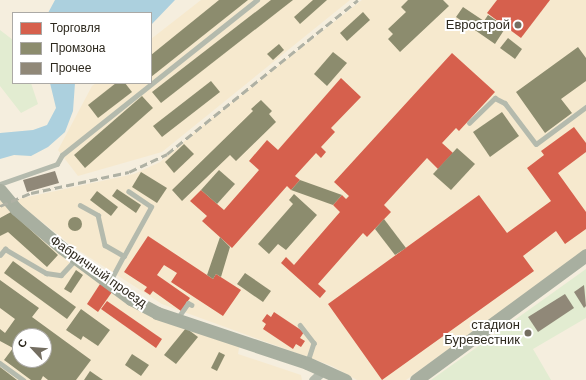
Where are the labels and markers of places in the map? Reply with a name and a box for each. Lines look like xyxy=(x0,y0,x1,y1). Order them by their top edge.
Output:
place label: Еврострой xyxy=(446,17,510,33)
marker: Еврострой xyxy=(513,20,523,30)
place label: стадион Буревестник xyxy=(444,318,520,349)
marker: стадион Буревестник xyxy=(523,328,533,338)

